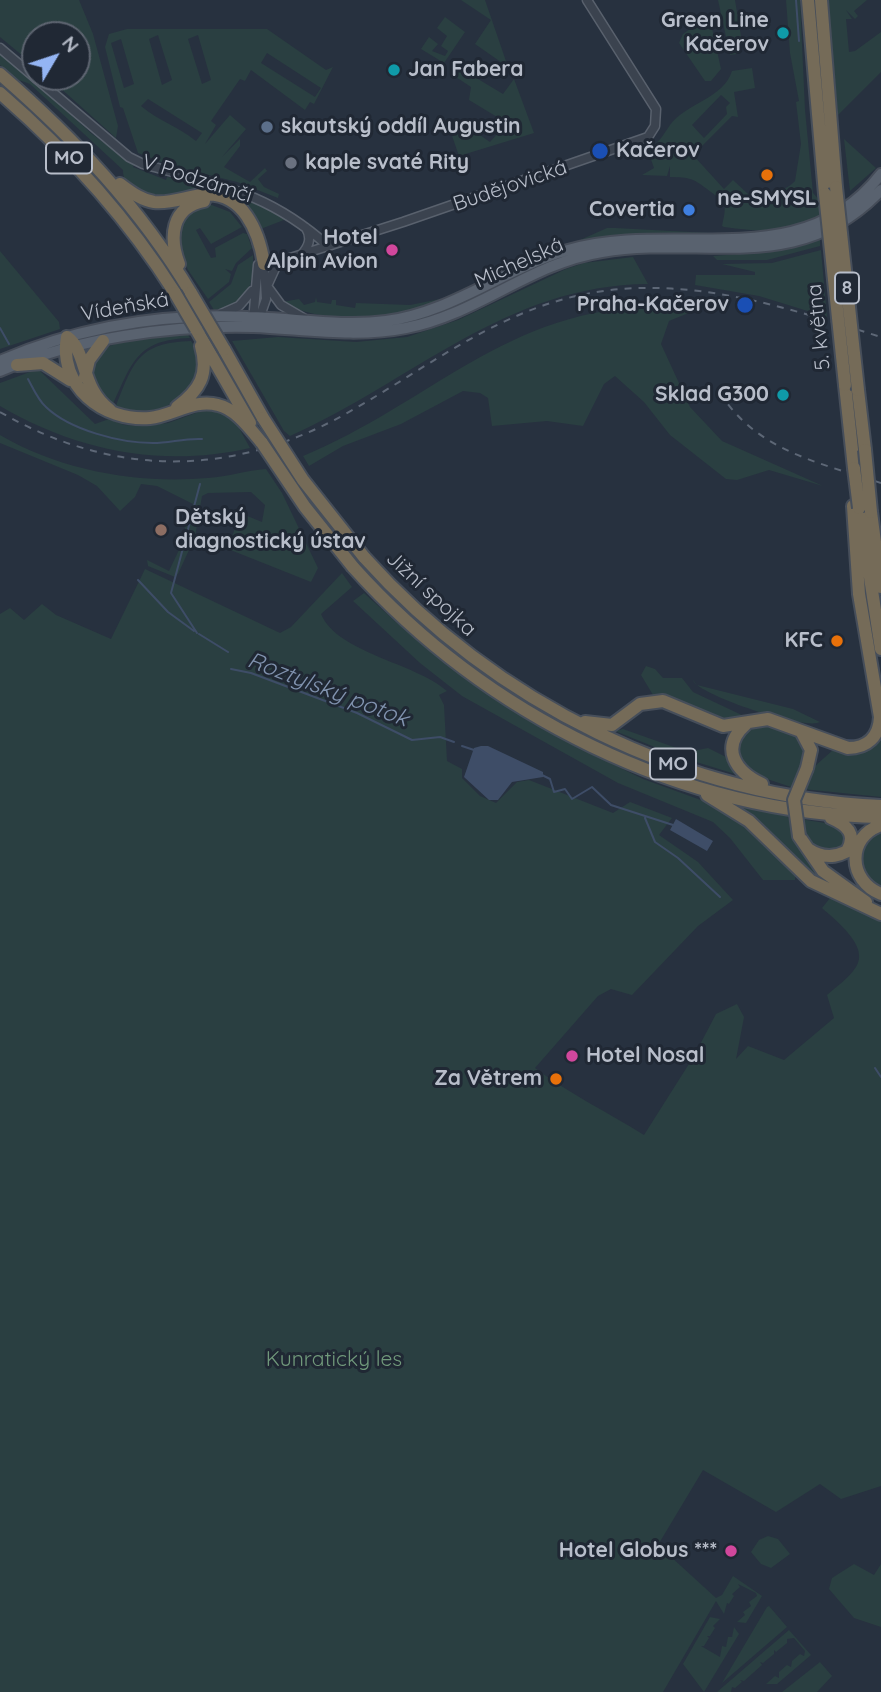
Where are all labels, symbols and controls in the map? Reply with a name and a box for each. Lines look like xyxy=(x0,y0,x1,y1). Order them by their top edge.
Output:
place label: Green Line Kačerov xyxy=(661,8,769,58)
north arrow xyxy=(21,21,91,91)
marker: Green Line Kačerov xyxy=(775,25,791,41)
text: N xyxy=(57,31,84,57)
place label: Jan Fabera xyxy=(408,57,523,83)
marker: Jan Fabera xyxy=(386,62,402,78)
place label: skautský oddíl Augustin xyxy=(281,114,521,140)
marker: skautský oddíl Augustin xyxy=(259,119,275,135)
place label: Kačerov xyxy=(616,138,700,164)
marker: Kačerov xyxy=(590,141,610,161)
road number: MO xyxy=(46,142,92,174)
street label: V Podzámčí xyxy=(139,149,255,209)
place label: kaple svaté Rity xyxy=(305,150,469,176)
marker: kaple svaté Rity xyxy=(283,155,299,171)
street label: Budějovická xyxy=(450,155,570,217)
marker: ne-SMYSL xyxy=(759,167,775,183)
place label: ne-SMYSL xyxy=(717,186,817,212)
place label: Covertia xyxy=(589,197,675,223)
marker: Covertia xyxy=(681,202,697,218)
place label: Hotel Alpin Avion xyxy=(267,225,378,275)
street label: Michelská xyxy=(470,232,568,294)
marker: Hotel Alpin Avion xyxy=(384,242,400,258)
road number: 8 xyxy=(835,272,859,304)
street label: 5. května xyxy=(802,283,836,371)
street label: Vídeňská xyxy=(79,287,171,327)
place label: Praha-Kačerov xyxy=(577,292,729,318)
marker: Praha-Kačerov xyxy=(735,295,755,315)
place label: Sklad G300 xyxy=(655,382,769,408)
marker: Sklad G300 xyxy=(775,387,791,403)
place label: Dětský diagnostický ústav xyxy=(175,505,366,555)
marker: Dětský diagnostický ústav xyxy=(153,522,169,538)
street label: Jižní spojka xyxy=(381,546,481,642)
place label: KFC xyxy=(784,628,823,654)
marker: KFC xyxy=(829,633,845,649)
water label: Roztylský potok xyxy=(244,647,412,733)
road number: MO xyxy=(650,748,696,779)
place label: Hotel Nosal xyxy=(586,1043,704,1069)
marker: Hotel Nosal xyxy=(564,1048,580,1064)
place label: Za Větrem xyxy=(434,1066,542,1092)
marker: Za Větrem xyxy=(548,1071,564,1087)
park label: Kunratický les xyxy=(266,1347,402,1373)
place label: Hotel Globus *** xyxy=(559,1538,717,1564)
marker: Hotel Globus *** xyxy=(723,1543,739,1559)

